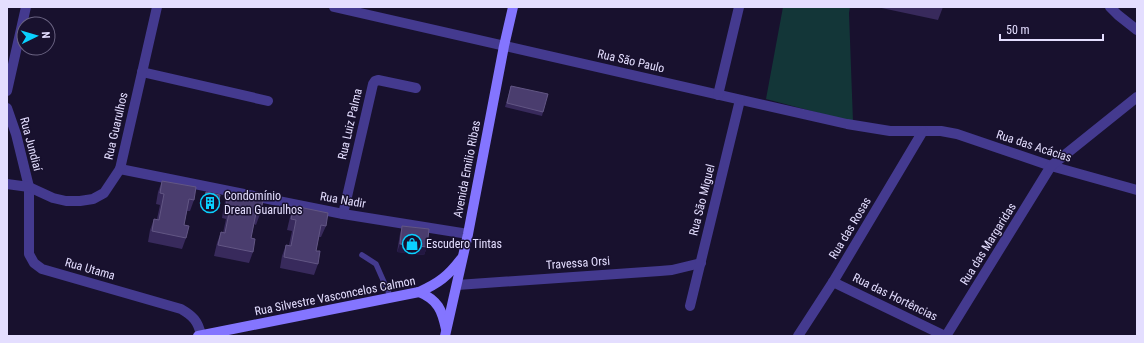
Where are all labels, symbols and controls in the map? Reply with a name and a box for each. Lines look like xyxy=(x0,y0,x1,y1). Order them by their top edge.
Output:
north arrow xyxy=(16,16,56,56)
scale bar xyxy=(1000,16,1103,42)
text: 50 m xyxy=(1006,23,1030,37)
text: N xyxy=(39,31,52,39)
street label: Rua São Paulo xyxy=(596,46,666,76)
street label: Rua Luiz Palma xyxy=(335,87,365,161)
street label: Rua Guarulhos xyxy=(101,91,131,161)
street label: Rua Jundiaí xyxy=(17,115,45,174)
street label: Avenida Emilio Ribas xyxy=(451,119,483,219)
street label: Rua das Acácias xyxy=(995,127,1073,165)
street label: Rua São Miguel xyxy=(686,163,718,237)
place label: Condomínio Drean Guarulhos xyxy=(224,189,302,217)
street label: Rua Nadir xyxy=(319,189,367,211)
building icon: Condomínio Drean Guarulhos xyxy=(199,192,221,214)
street label: Rua das Rosas xyxy=(826,195,874,261)
street label: Rua das Margaridas xyxy=(957,200,1019,288)
shop icon: Escudero Tintas xyxy=(401,233,423,255)
place label: Escudero Tintas xyxy=(426,237,502,251)
street label: Travessa Orsi xyxy=(546,254,610,272)
street label: Rua Utama xyxy=(63,255,117,283)
street label: Rua das Hortências xyxy=(850,270,940,324)
street label: Rua Silvestre Vasconcelos Calmon xyxy=(253,274,417,318)

